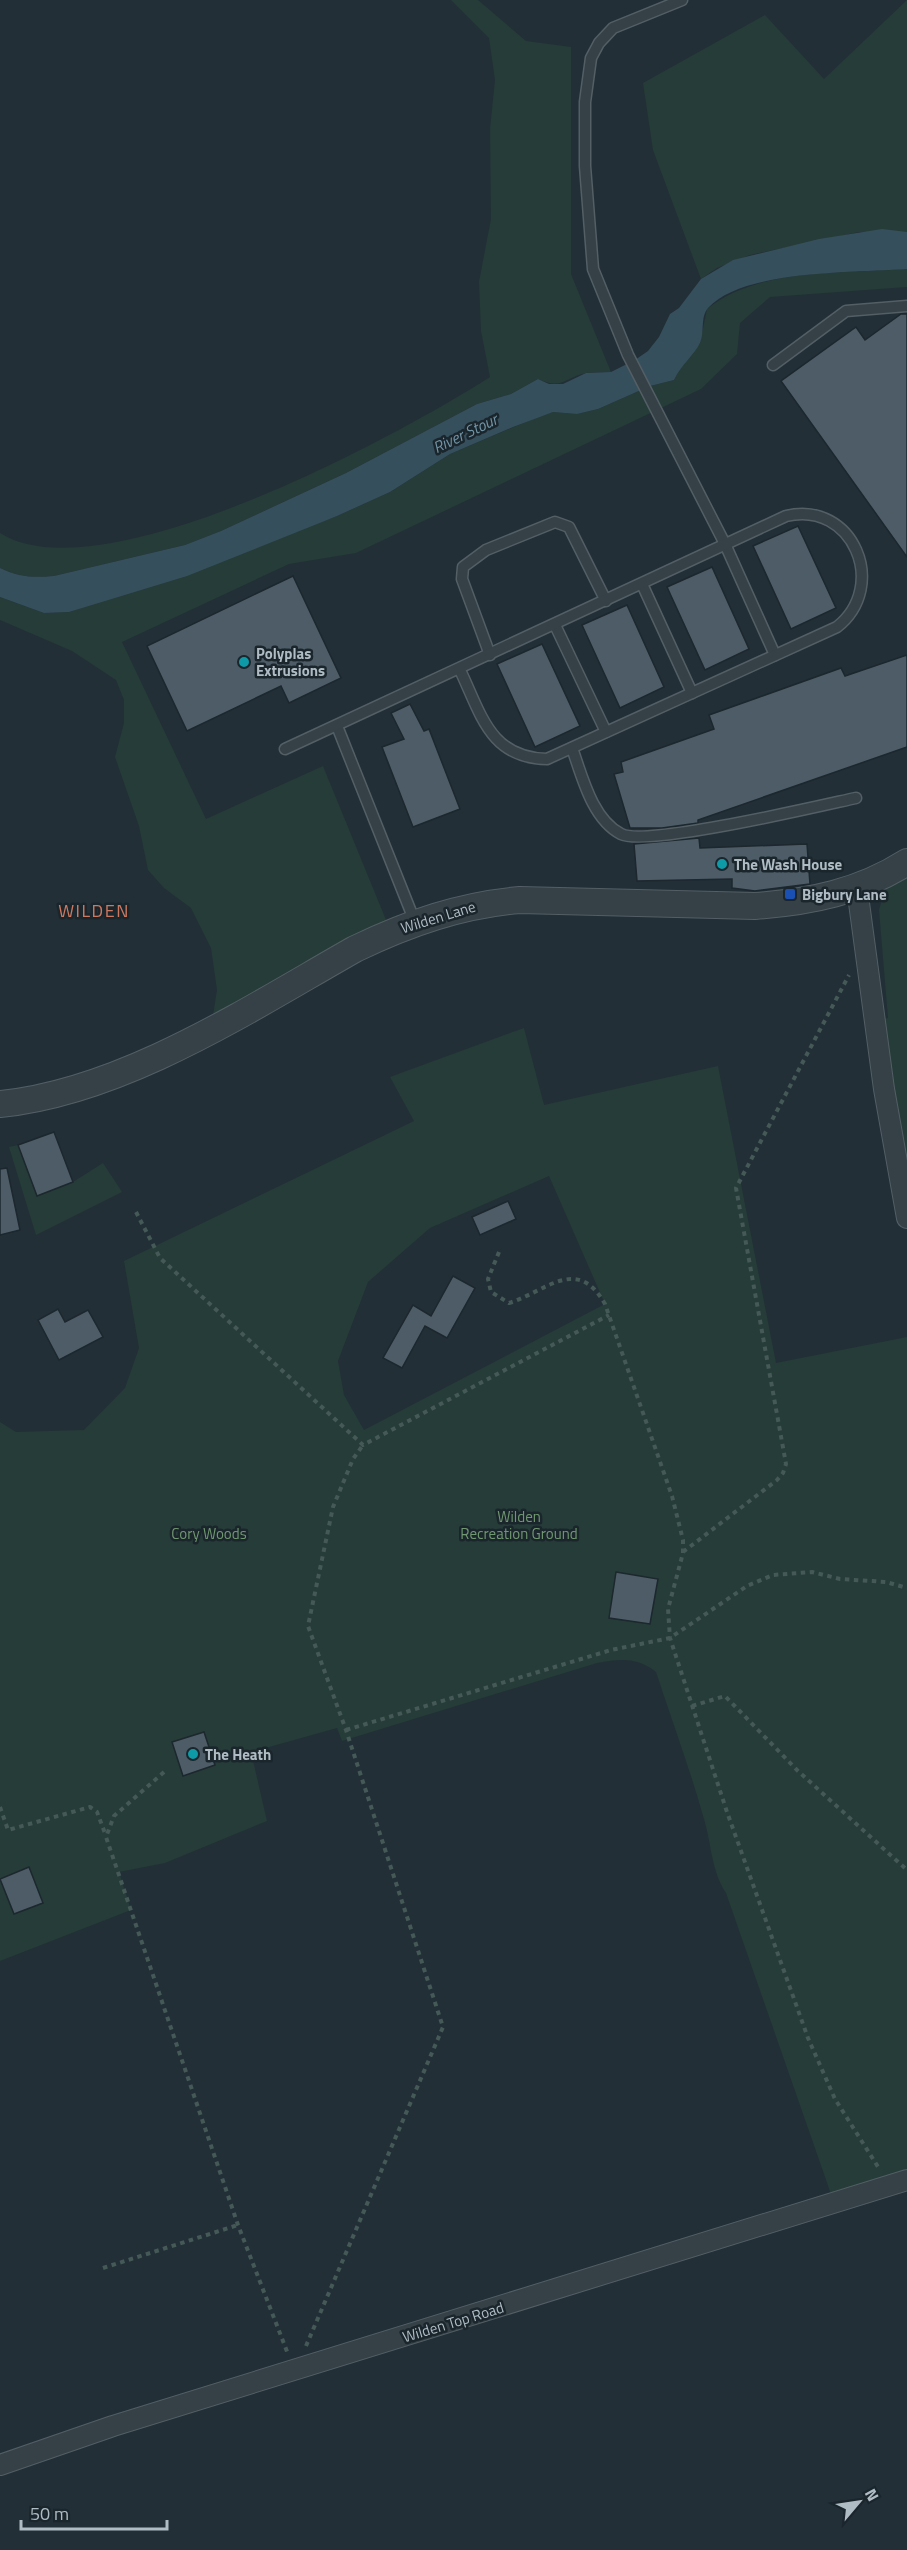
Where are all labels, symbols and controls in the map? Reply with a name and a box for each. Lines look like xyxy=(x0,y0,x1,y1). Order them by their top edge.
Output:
water label: River Stour xyxy=(429,406,503,459)
place label: Polyplas Extrusions xyxy=(256,642,325,682)
marker: Polyplas Extrusions xyxy=(237,655,251,669)
place label: The Wash House xyxy=(734,853,843,876)
marker: The Wash House xyxy=(715,857,729,871)
place label: Bigbury Lane xyxy=(802,883,887,906)
marker: Bigbury Lane xyxy=(783,887,797,901)
street label: Wilden Lane xyxy=(398,895,478,939)
district label: WILDEN xyxy=(58,897,130,924)
park label: Wilden Recreation Ground xyxy=(460,1505,578,1545)
park label: Cory Woods xyxy=(171,1522,247,1545)
place label: The Heath xyxy=(205,1743,271,1766)
marker: The Heath xyxy=(186,1747,200,1761)
street label: Wilden Top Road xyxy=(399,2296,507,2348)
north arrow xyxy=(829,2472,889,2532)
text: N xyxy=(859,2484,885,2505)
scale bar xyxy=(21,2493,166,2531)
text: 50 m xyxy=(30,2500,69,2527)

